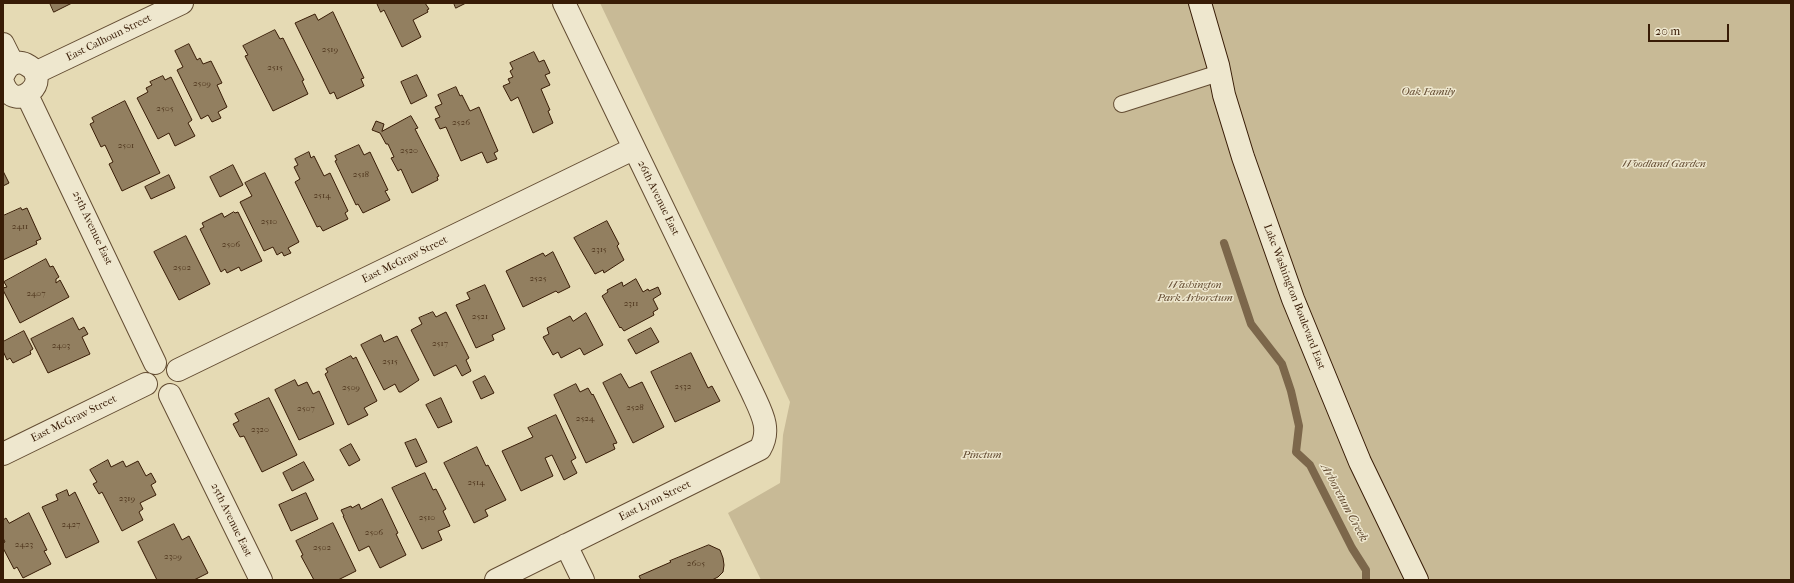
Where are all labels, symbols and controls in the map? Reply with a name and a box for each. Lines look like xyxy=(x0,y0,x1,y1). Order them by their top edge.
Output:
street label: East Calhoun Street xyxy=(64,12,154,64)
scale bar xyxy=(1650,16,1731,42)
text: 20 m xyxy=(1655,24,1680,38)
house number: 2519 xyxy=(322,45,338,55)
house number: 2515 xyxy=(267,63,283,73)
house number: 2509 xyxy=(193,79,211,89)
park label: Oak Family xyxy=(1401,85,1455,99)
house number: 2505 xyxy=(156,104,174,114)
house number: 2526 xyxy=(452,118,470,128)
house number: 2501 xyxy=(118,141,134,151)
house number: 2520 xyxy=(400,146,418,156)
park label: Woodland Garden xyxy=(1622,157,1706,171)
street label: 26th Avenue East xyxy=(634,158,682,238)
house number: 2518 xyxy=(353,170,369,180)
street label: 25th Avenue East xyxy=(69,189,115,267)
house number: 2514 xyxy=(313,191,331,201)
house number: 2510 xyxy=(261,217,277,227)
house number: 2411 xyxy=(12,222,28,232)
street label: Lake Washington Boulevard East xyxy=(1260,222,1328,372)
street label: East McGraw Street xyxy=(360,233,450,287)
house number: 2506 xyxy=(222,240,240,250)
house number: 2315 xyxy=(591,245,607,255)
house number: 2502 xyxy=(173,263,191,273)
house number: 2525 xyxy=(529,274,547,284)
park label: Washington Park Arboretum xyxy=(1157,278,1233,304)
house number: 2407 xyxy=(26,289,46,299)
house number: 2311 xyxy=(624,299,638,309)
house number: 2521 xyxy=(472,312,488,322)
house number: 2517 xyxy=(432,339,448,349)
house number: 2403 xyxy=(52,341,70,351)
house number: 2515 xyxy=(382,357,398,367)
house number: 2532 xyxy=(675,382,691,392)
house number: 2509 xyxy=(342,383,360,393)
street label: East McGraw Street xyxy=(29,392,119,446)
house number: 2528 xyxy=(626,403,644,413)
house number: 2507 xyxy=(297,404,315,414)
house number: 2524 xyxy=(576,414,594,424)
house number: 2320 xyxy=(251,425,269,435)
park label: Pinetum xyxy=(962,448,1002,462)
water label: Arboretum Creek xyxy=(1317,462,1371,544)
house number: 2514 xyxy=(467,478,485,488)
street label: East Lynn Street xyxy=(617,478,693,524)
street label: 25th Avenue East xyxy=(207,481,255,559)
house number: 2319 xyxy=(119,494,135,504)
house number: 2510 xyxy=(419,513,435,523)
house number: 2427 xyxy=(62,520,80,530)
house number: 2506 xyxy=(365,528,383,538)
house number: 2423 xyxy=(15,540,33,550)
house number: 2502 xyxy=(313,543,331,553)
house number: 2309 xyxy=(164,552,182,562)
house number: 2605 xyxy=(687,559,705,569)

